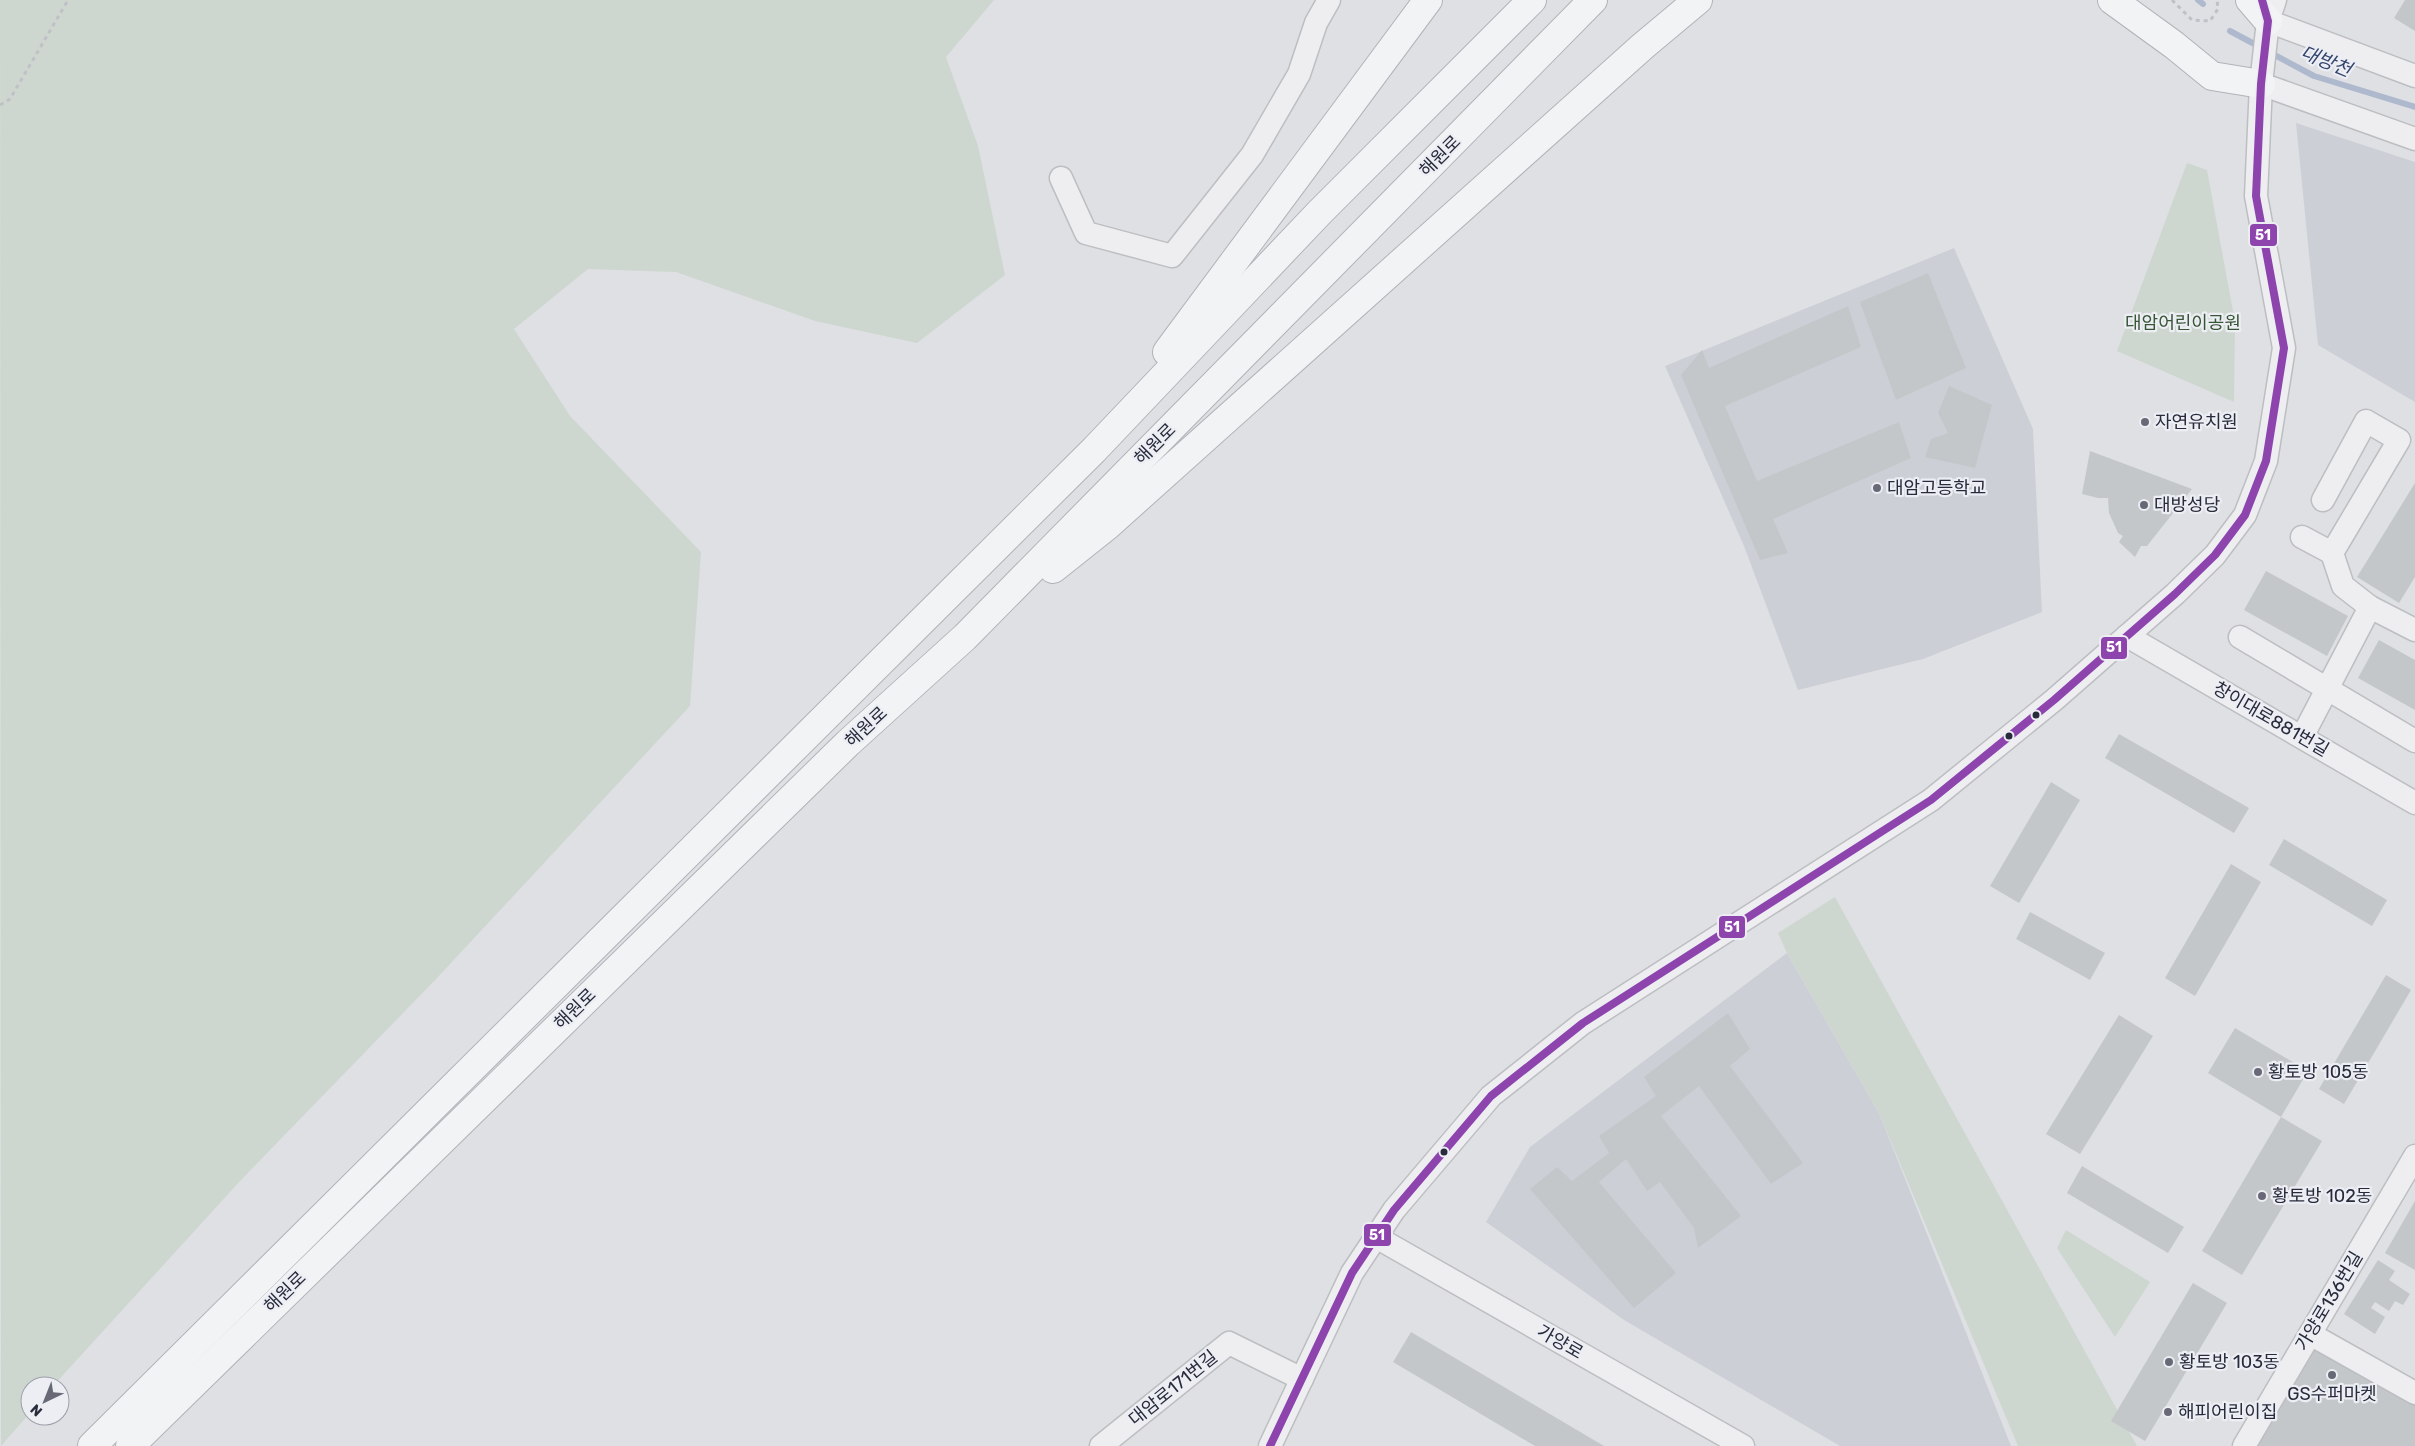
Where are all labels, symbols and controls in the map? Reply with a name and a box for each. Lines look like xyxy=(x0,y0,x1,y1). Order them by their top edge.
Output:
water label: 대방천 xyxy=(2297,41,2356,82)
street label: 해원로 xyxy=(1415,131,1465,181)
line badge: 51 xyxy=(2249,223,2278,247)
text: 51 xyxy=(2255,227,2271,244)
park label: 대암어린이공원 xyxy=(2125,312,2241,334)
place label: 자연유치원 xyxy=(2155,411,2238,433)
marker: 자연유치원 xyxy=(2139,416,2151,428)
street label: 해원로 xyxy=(1130,419,1180,469)
place label: 대암고등학교 xyxy=(1887,477,1986,499)
marker: 대암고등학교 xyxy=(1871,482,1883,494)
place label: 대방성당 xyxy=(2154,494,2220,516)
marker: 대방성당 xyxy=(2138,499,2150,511)
line badge: 51 xyxy=(2100,636,2128,660)
text: 51 xyxy=(2106,639,2122,656)
street label: 창이대로881번길 xyxy=(2209,677,2333,761)
street label: 해원로 xyxy=(840,702,892,752)
unlabelled marker xyxy=(2031,710,2041,720)
unlabelled marker xyxy=(2004,731,2014,741)
line badge: 51 xyxy=(1718,915,1746,939)
text: 51 xyxy=(1724,919,1740,936)
street label: 해원로 xyxy=(549,984,601,1034)
place label: 황토방 105동 xyxy=(2268,1061,2368,1083)
marker: 황토방 105동 xyxy=(2252,1066,2264,1078)
unlabelled marker xyxy=(1439,1147,1449,1157)
place label: 황토방 102동 xyxy=(2272,1185,2372,1207)
marker: 황토방 102동 xyxy=(2256,1190,2268,1202)
line badge: 51 xyxy=(1363,1223,1392,1247)
text: 51 xyxy=(1369,1227,1385,1244)
street label: 가양로136번길 xyxy=(2291,1247,2367,1355)
street label: 해원로 xyxy=(259,1267,311,1317)
street label: 가양로 xyxy=(1533,1320,1587,1364)
street label: 대암로171번길 xyxy=(1124,1346,1222,1430)
place label: 황토방 103동 xyxy=(2179,1351,2280,1373)
marker: 황토방 103동 xyxy=(2163,1356,2175,1368)
marker: GS수퍼마켓 xyxy=(2326,1369,2338,1381)
north arrow xyxy=(20,1376,70,1426)
place label: GS수퍼마켓 xyxy=(2287,1383,2377,1405)
text: N xyxy=(27,1400,46,1420)
place label: 해피어린이집 xyxy=(2178,1401,2277,1423)
marker: 해피어린이집 xyxy=(2162,1406,2174,1418)

